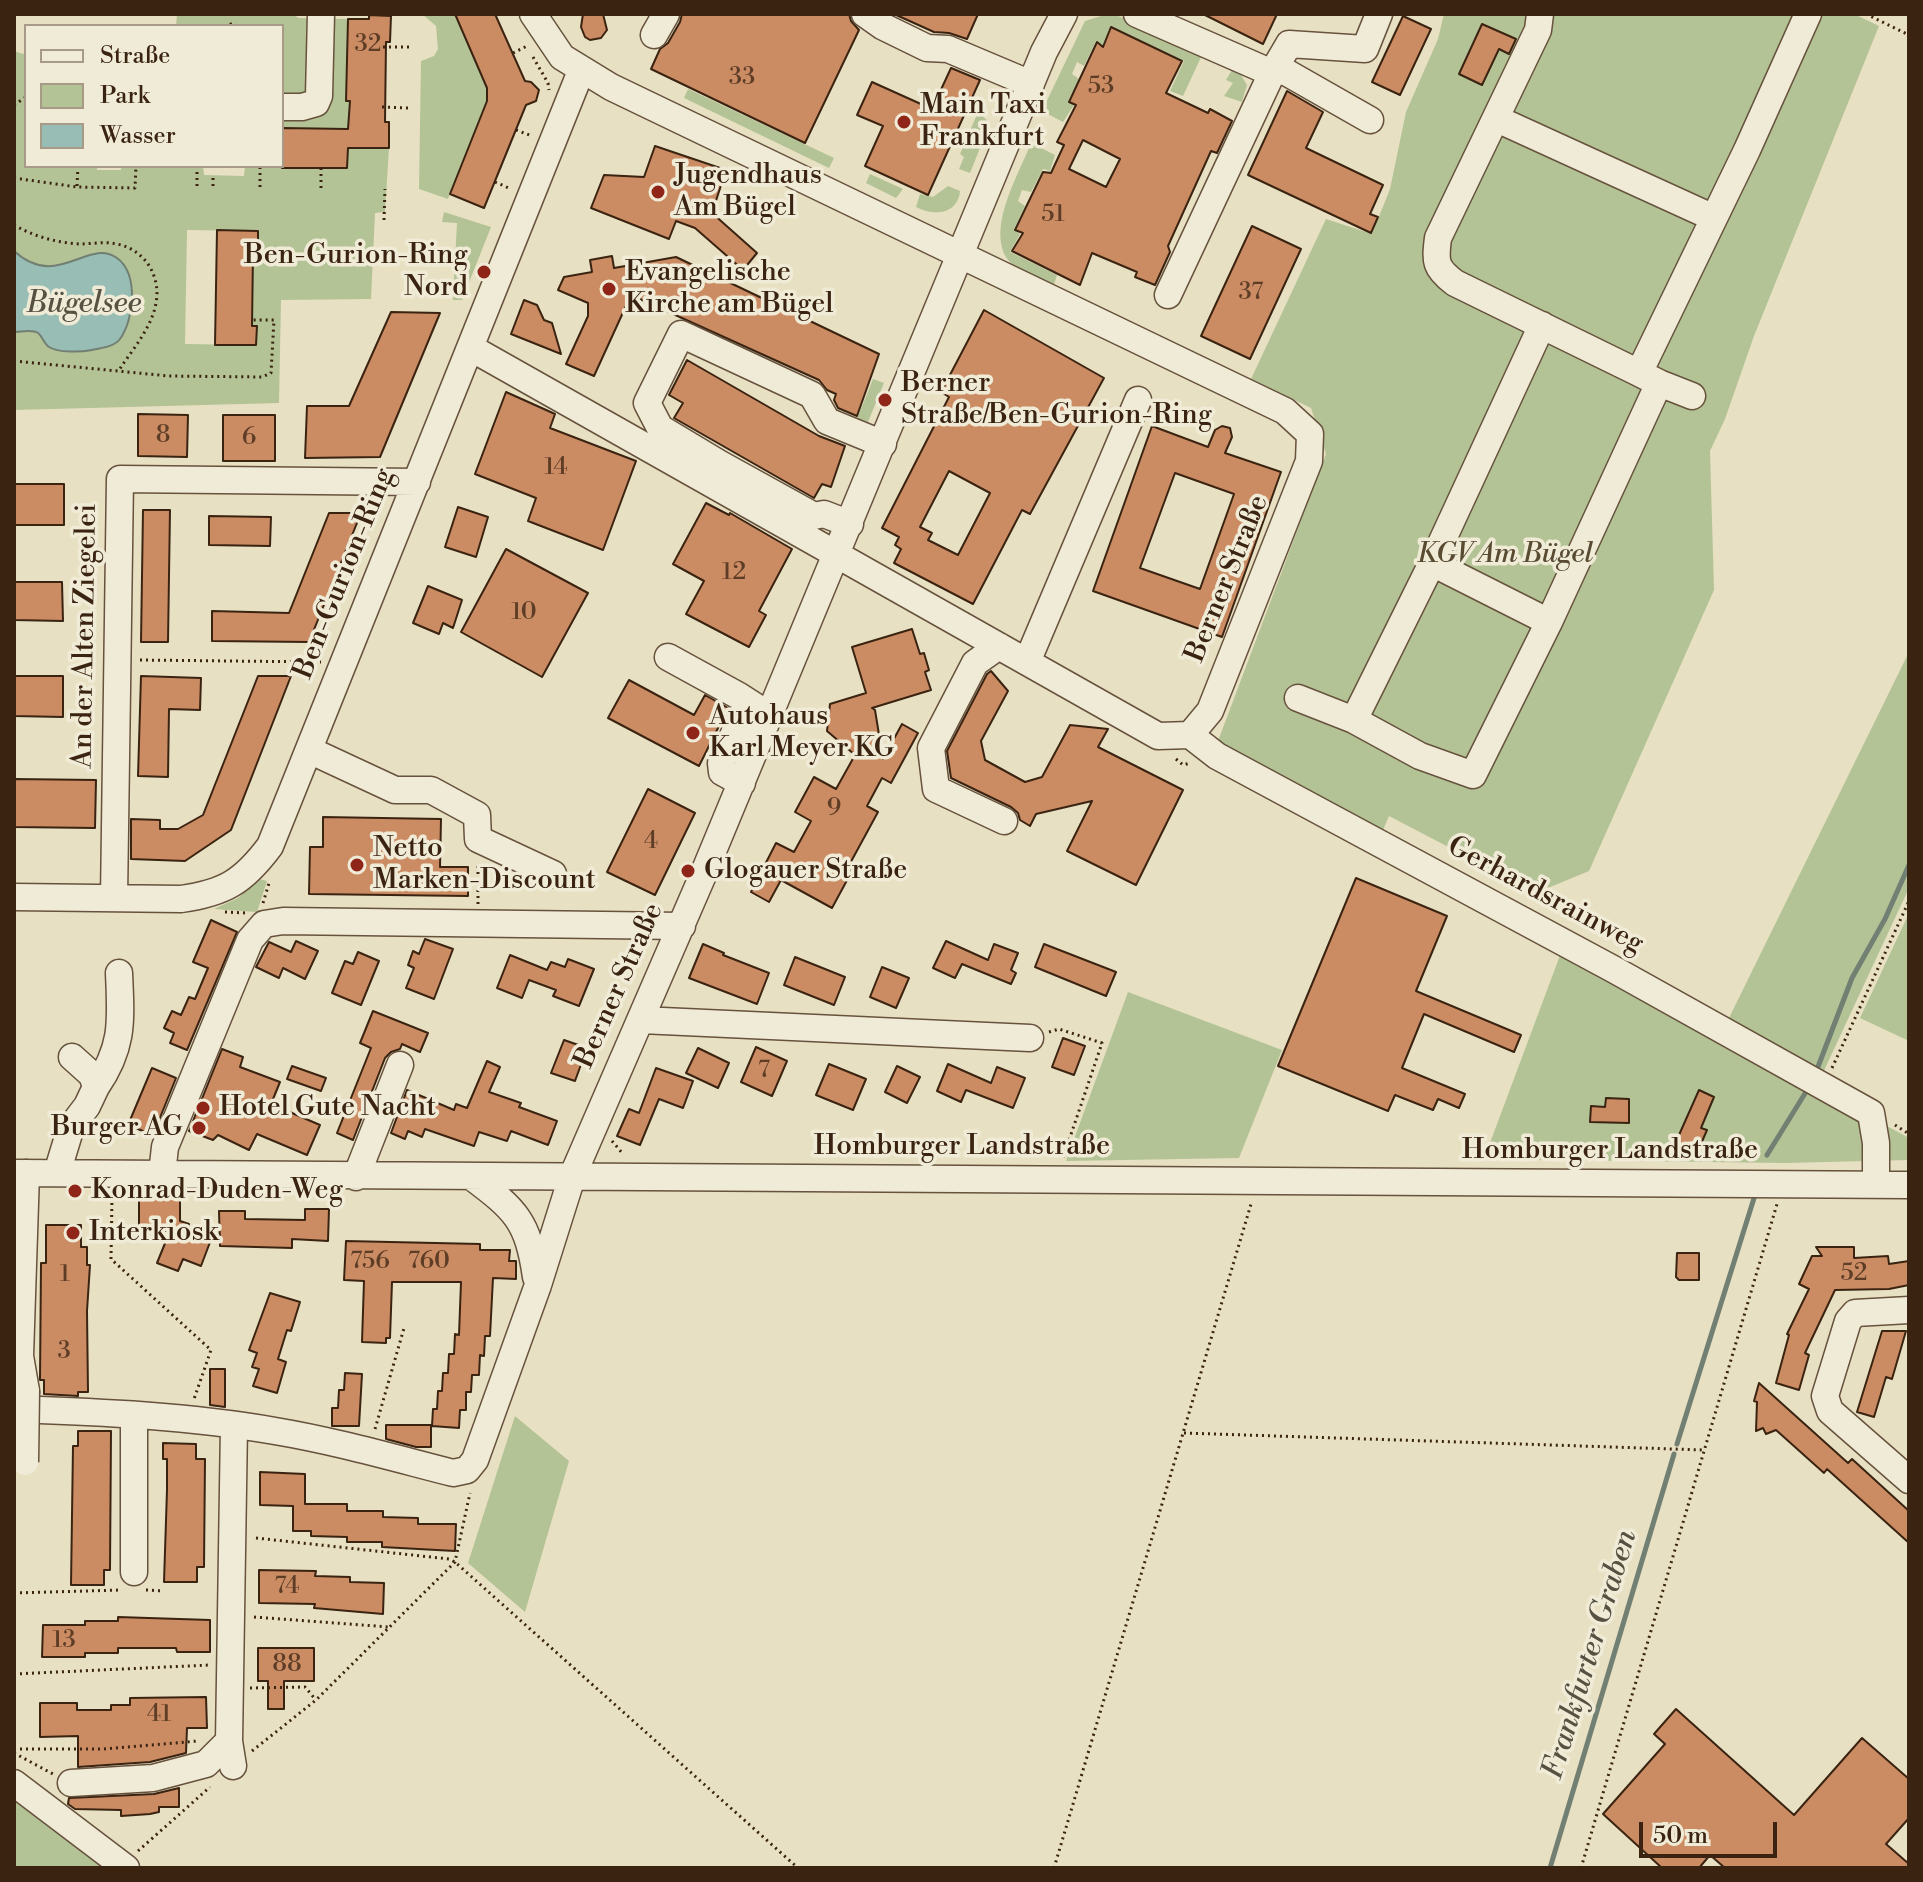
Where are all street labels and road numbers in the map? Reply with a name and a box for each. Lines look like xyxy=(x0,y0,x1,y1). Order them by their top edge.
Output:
street label: Ben-Gurion-Ring xyxy=(287,464,403,684)
street label: Berner Straße xyxy=(1179,491,1277,667)
street label: An der Alten Ziegelei xyxy=(67,503,105,769)
street label: Gerhardsrainweg xyxy=(1441,830,1649,962)
street label: Berner Straße xyxy=(569,898,671,1074)
street label: Homburger Landstraße xyxy=(814,1130,1110,1164)
street label: Homburger Landstraße xyxy=(1462,1134,1758,1168)

